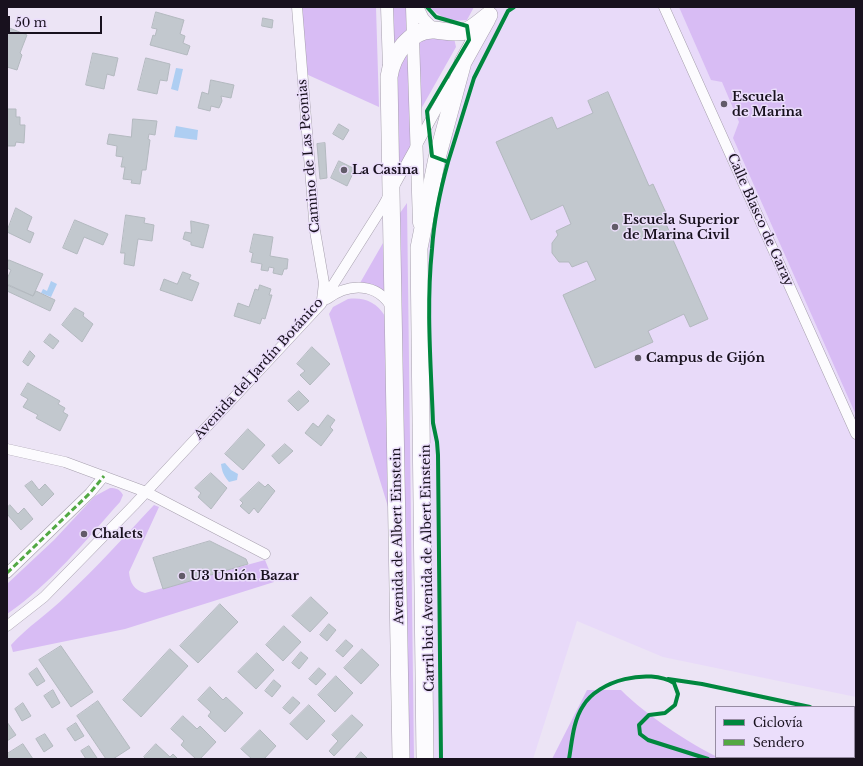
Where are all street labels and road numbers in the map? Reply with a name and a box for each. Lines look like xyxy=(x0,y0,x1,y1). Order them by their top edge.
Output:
street label: Camino de Las Peonias xyxy=(295,78,323,234)
street label: Calle Blasco de Garay xyxy=(724,151,796,289)
street label: Avenida del Jardín Botánico xyxy=(191,295,327,443)
street label: Carril bici Avenida de Albert Einstein xyxy=(418,444,438,692)
street label: Avenida de Albert Einstein xyxy=(389,447,407,625)

